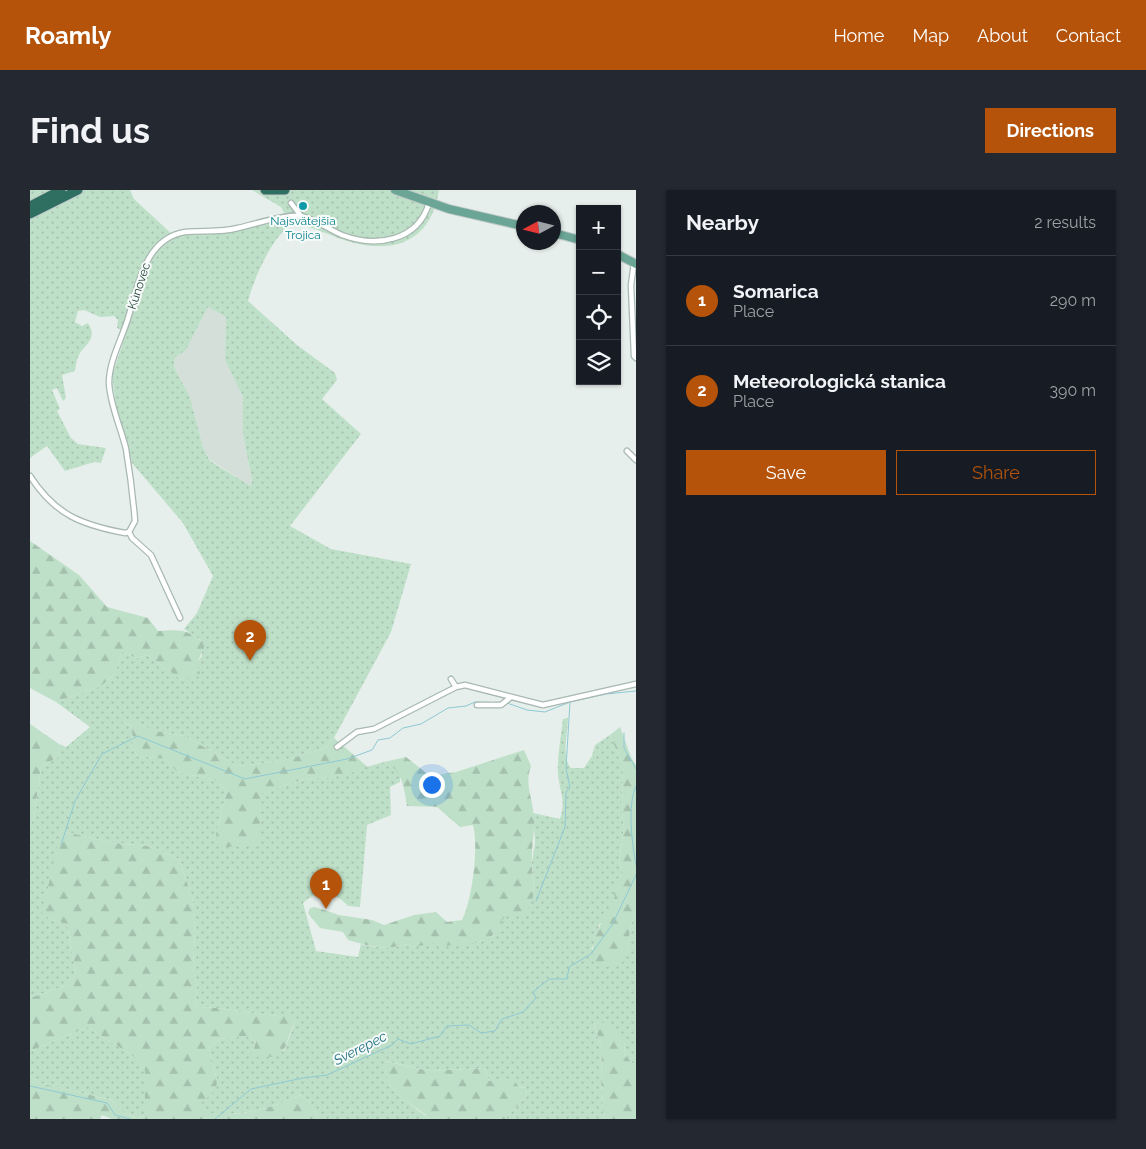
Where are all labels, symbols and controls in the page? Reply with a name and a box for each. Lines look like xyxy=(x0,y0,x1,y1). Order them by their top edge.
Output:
text: Roamly xyxy=(25,21,111,50)
text: Home xyxy=(833,25,884,46)
text: Map xyxy=(912,25,949,46)
text: About xyxy=(977,25,1028,46)
text: Contact xyxy=(1056,25,1121,46)
button: Directions xyxy=(985,108,1116,153)
text: Find us xyxy=(30,110,150,151)
marker: Najsvätejšia Trojica xyxy=(297,200,309,212)
north arrow xyxy=(516,205,561,250)
map controls xyxy=(576,205,621,385)
button: + xyxy=(576,205,621,250)
text: Nearby xyxy=(686,210,759,235)
text: 2 results xyxy=(1034,213,1096,232)
place label: Najsvätejšia Trojica xyxy=(270,214,336,242)
button: − xyxy=(576,250,621,295)
street label: Kúnovec xyxy=(125,260,153,311)
text: Somarica xyxy=(733,280,819,302)
text: 1 xyxy=(698,291,706,310)
text: 290 m xyxy=(1050,291,1096,310)
button: locate xyxy=(576,295,621,340)
text: Place xyxy=(733,302,774,321)
button: layers xyxy=(576,340,621,385)
text: Meteorologická stanica xyxy=(733,370,946,392)
text: 2 xyxy=(697,381,707,400)
text: 390 m xyxy=(1050,381,1096,400)
text: Place xyxy=(733,392,774,411)
button: Save xyxy=(686,450,886,495)
button: Share xyxy=(896,450,1096,495)
pin: 2 xyxy=(234,620,266,661)
your location xyxy=(419,772,445,798)
pin: 1 xyxy=(310,868,342,909)
water label: Sverepec xyxy=(330,1028,390,1069)

